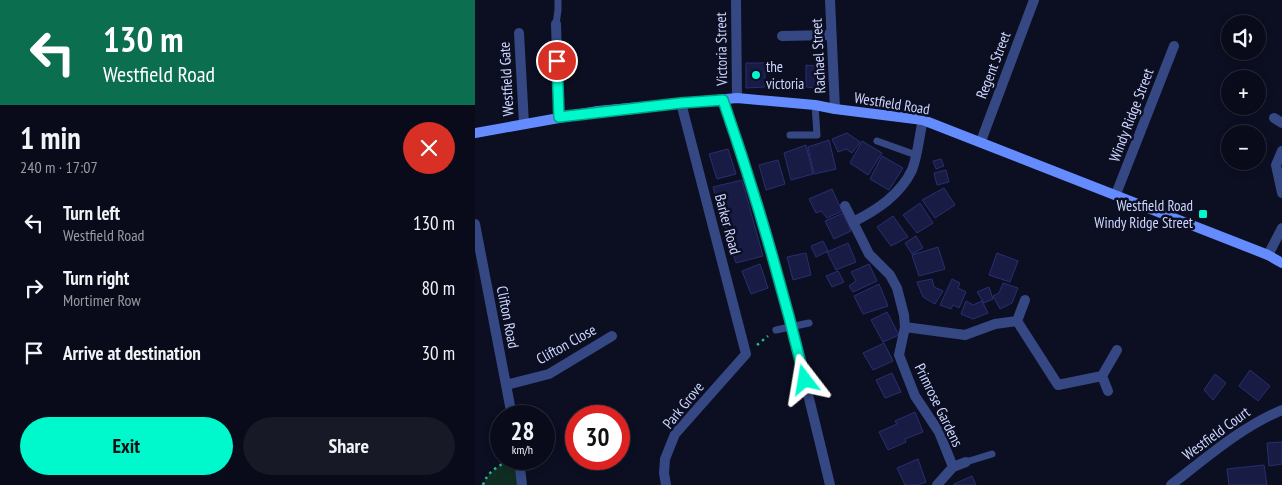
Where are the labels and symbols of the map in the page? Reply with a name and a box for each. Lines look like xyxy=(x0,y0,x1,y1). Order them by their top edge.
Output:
street label: Victoria Street xyxy=(711,12,731,87)
street label: Rachael Street xyxy=(807,18,829,94)
street label: Regent Street xyxy=(972,29,1014,101)
pin xyxy=(536,40,578,82)
street label: Westfield Gate xyxy=(495,41,517,117)
place label: the victoria xyxy=(766,57,804,93)
street label: Windy Ridge Street xyxy=(1104,66,1158,164)
marker: the victoria xyxy=(750,69,762,81)
street label: Westfield Road xyxy=(853,88,931,118)
street label: Barker Road xyxy=(711,192,745,256)
place label: Westfield Road Windy Ridge Street xyxy=(1094,196,1193,232)
marker: Westfield Road Windy Ridge Street xyxy=(1197,208,1209,220)
street label: Clifton Road xyxy=(493,284,523,350)
street label: Clifton Close xyxy=(533,320,599,368)
position arrow xyxy=(778,353,830,405)
street label: Primrose Gardens xyxy=(911,360,967,450)
street label: Park Grove xyxy=(658,378,708,432)
street label: Westfield Court xyxy=(1179,402,1253,464)
speed limit sign: 30 xyxy=(565,405,630,470)

